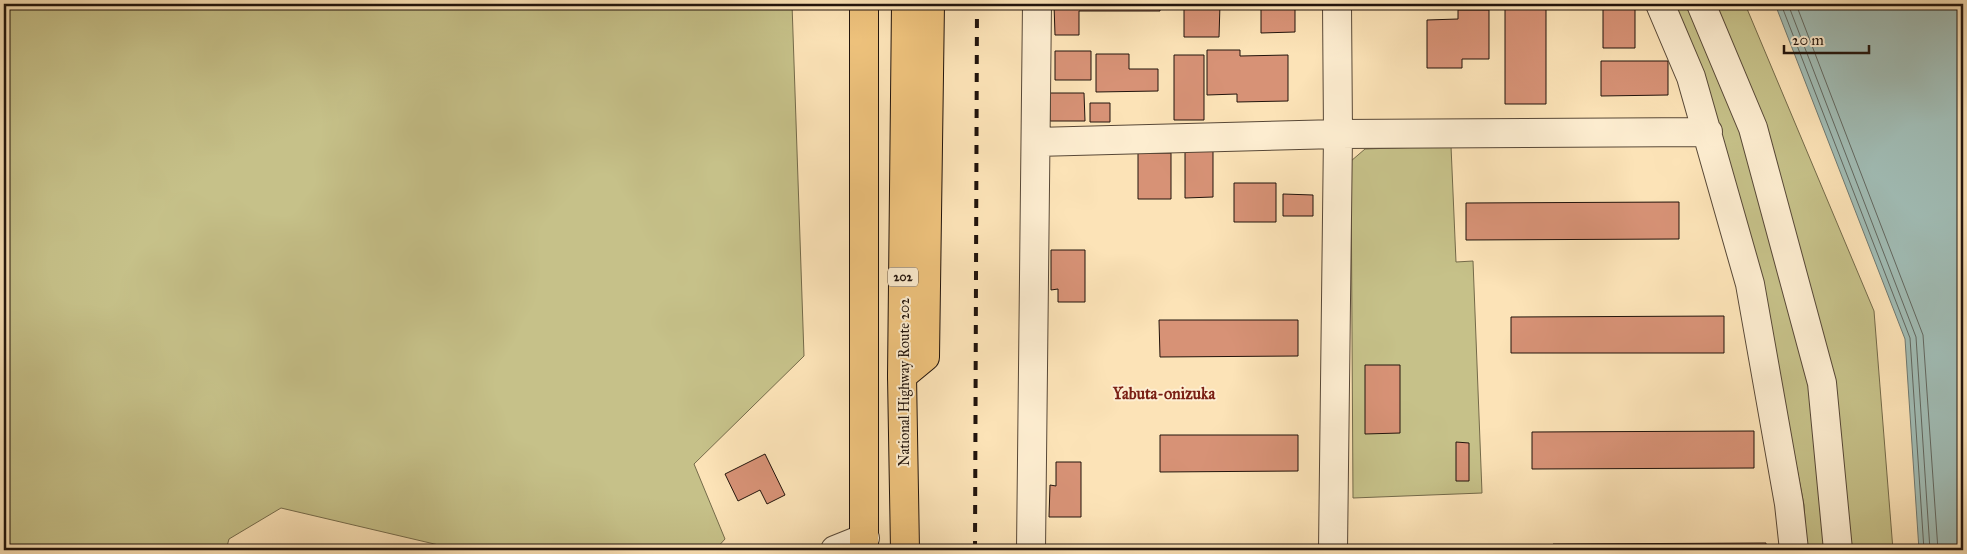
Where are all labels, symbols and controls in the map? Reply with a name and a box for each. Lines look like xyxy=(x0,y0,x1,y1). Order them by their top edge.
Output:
scale bar xyxy=(1784,22,1870,54)
text: 20 m xyxy=(1792,31,1824,49)
road number: 202 xyxy=(888,268,918,286)
street label: National Highway Route 202 xyxy=(896,298,913,466)
district label: Yabuta-onizuka xyxy=(1112,384,1216,403)

